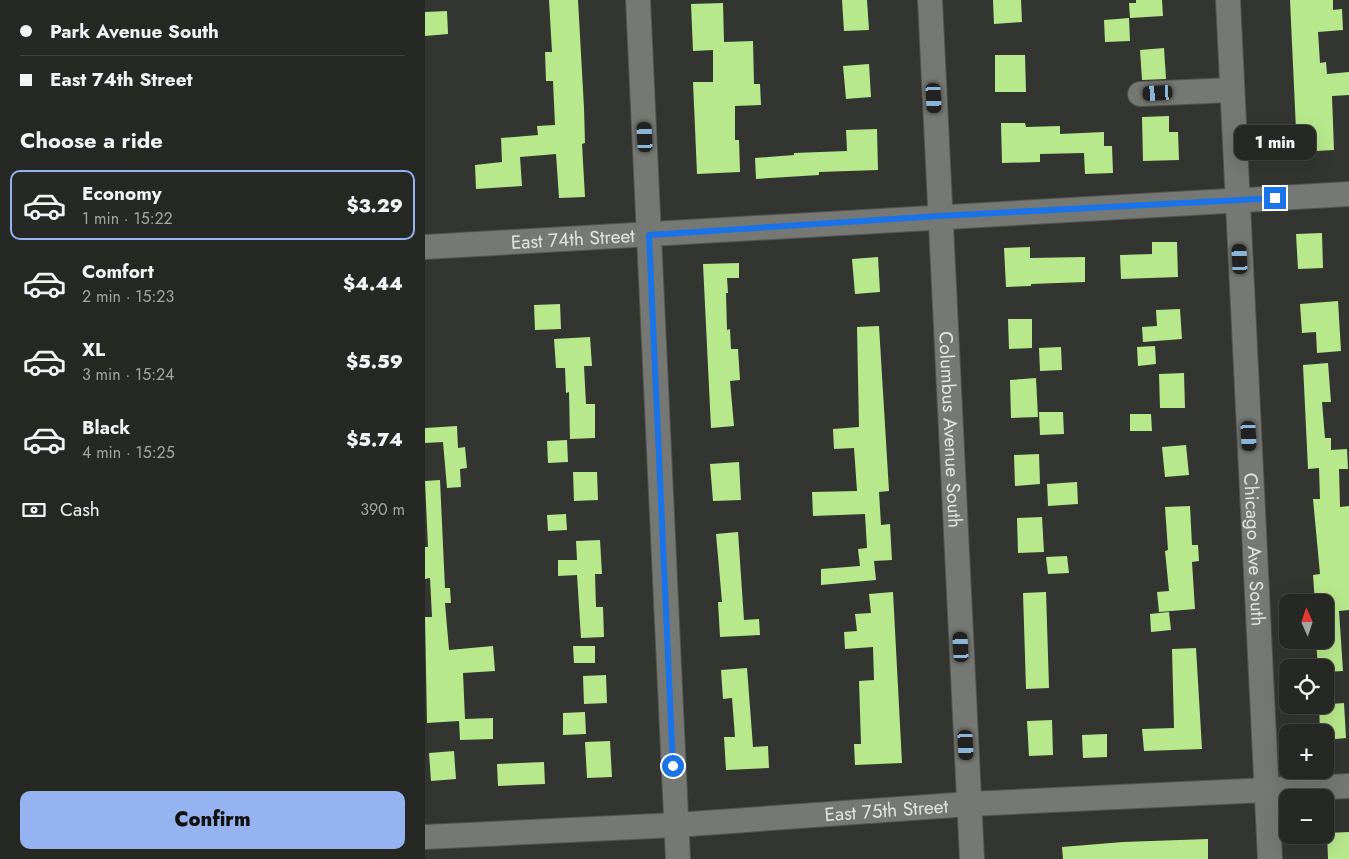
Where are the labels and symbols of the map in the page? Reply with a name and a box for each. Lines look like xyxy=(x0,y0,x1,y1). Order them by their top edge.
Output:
car xyxy=(925,83,942,113)
car xyxy=(1142,85,1173,101)
car xyxy=(636,122,653,152)
callout: 1 min xyxy=(1234,126,1316,160)
route end xyxy=(1264,187,1286,209)
street label: East 74th Street xyxy=(510,222,636,256)
car xyxy=(1231,244,1248,274)
street label: Columbus Avenue South xyxy=(932,330,969,529)
car xyxy=(1240,421,1257,451)
street label: Chicago Ave South xyxy=(1237,472,1272,627)
north arrow xyxy=(1279,594,1334,649)
car xyxy=(952,632,969,662)
car xyxy=(957,730,974,760)
route start xyxy=(662,755,684,777)
street label: East 75th Street xyxy=(823,793,949,828)

